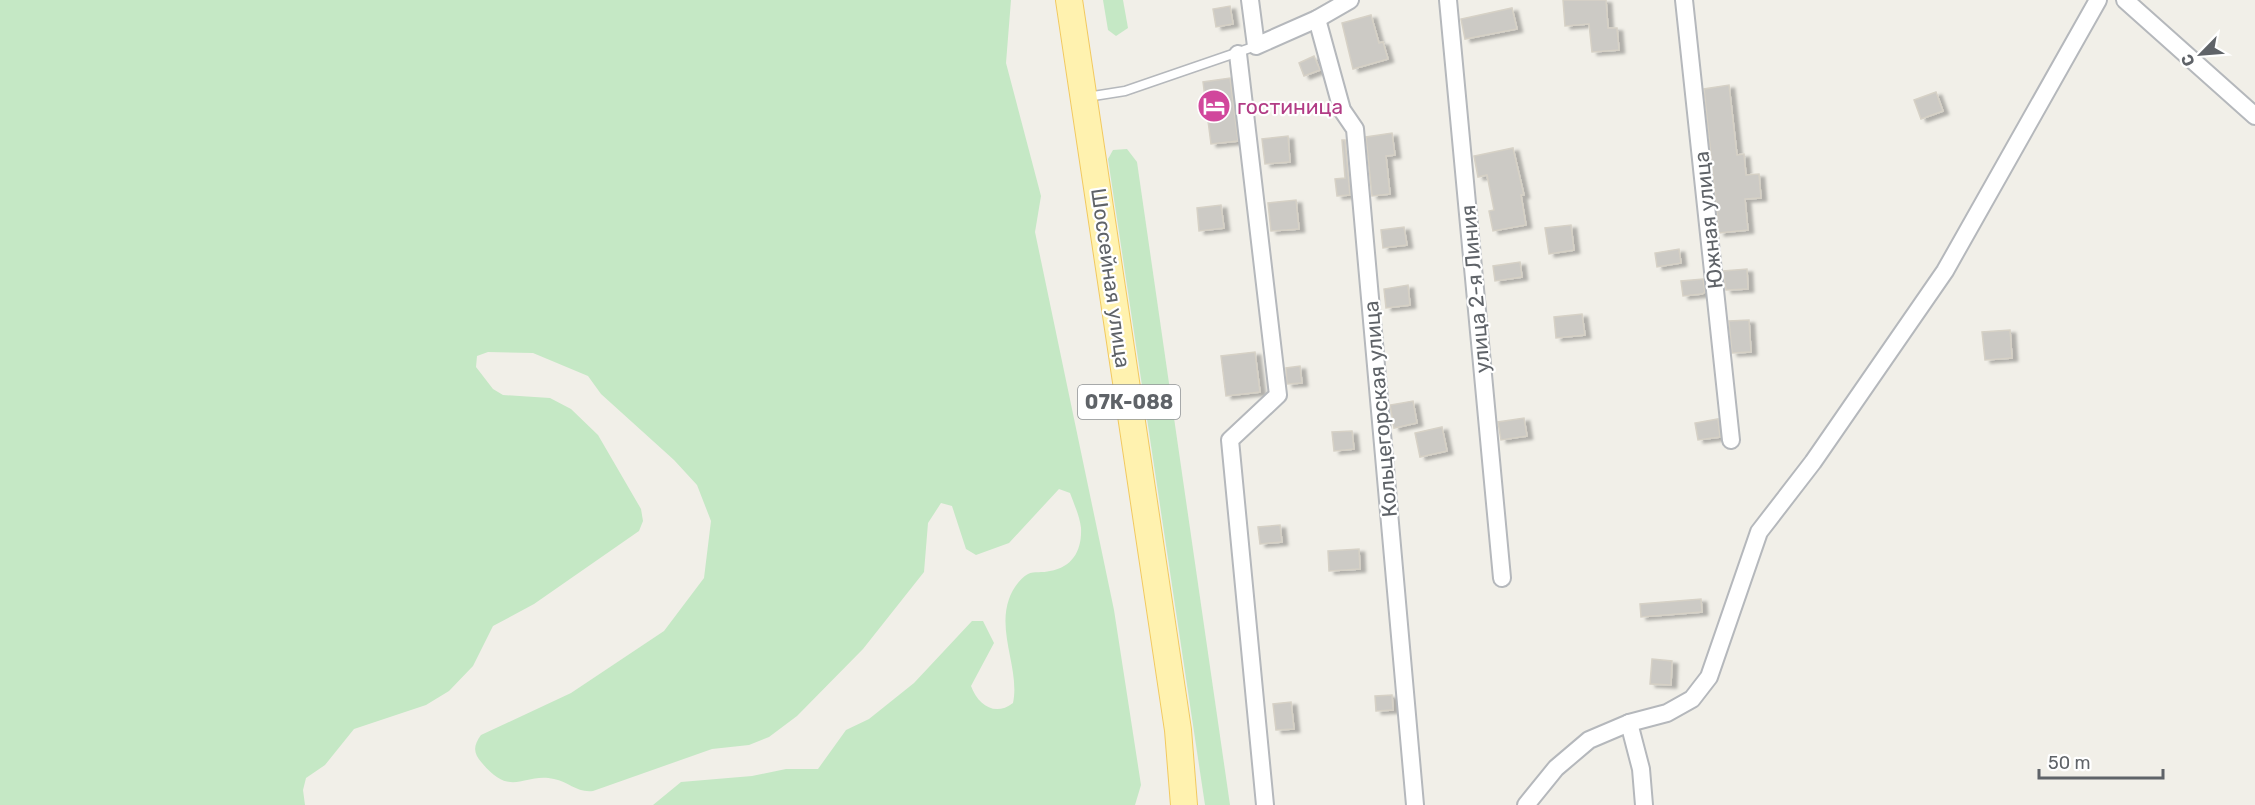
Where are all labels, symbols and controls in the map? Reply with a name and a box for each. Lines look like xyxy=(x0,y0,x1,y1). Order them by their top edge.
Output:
north arrow xyxy=(2171,24,2231,84)
text: С xyxy=(2177,51,2199,69)
hotel icon: гостиница xyxy=(1196,88,1232,124)
place label: гостиница xyxy=(1237,94,1343,119)
street label: Южная улица xyxy=(1688,150,1728,290)
street label: Шоссейная улица xyxy=(1086,187,1136,369)
street label: улица 2-я Линия xyxy=(1455,204,1495,374)
street label: Кольцегорская улица xyxy=(1358,300,1402,518)
road number: 07К-088 xyxy=(1078,385,1180,419)
scale bar xyxy=(2039,742,2164,780)
text: 50 m xyxy=(2048,752,2091,774)

